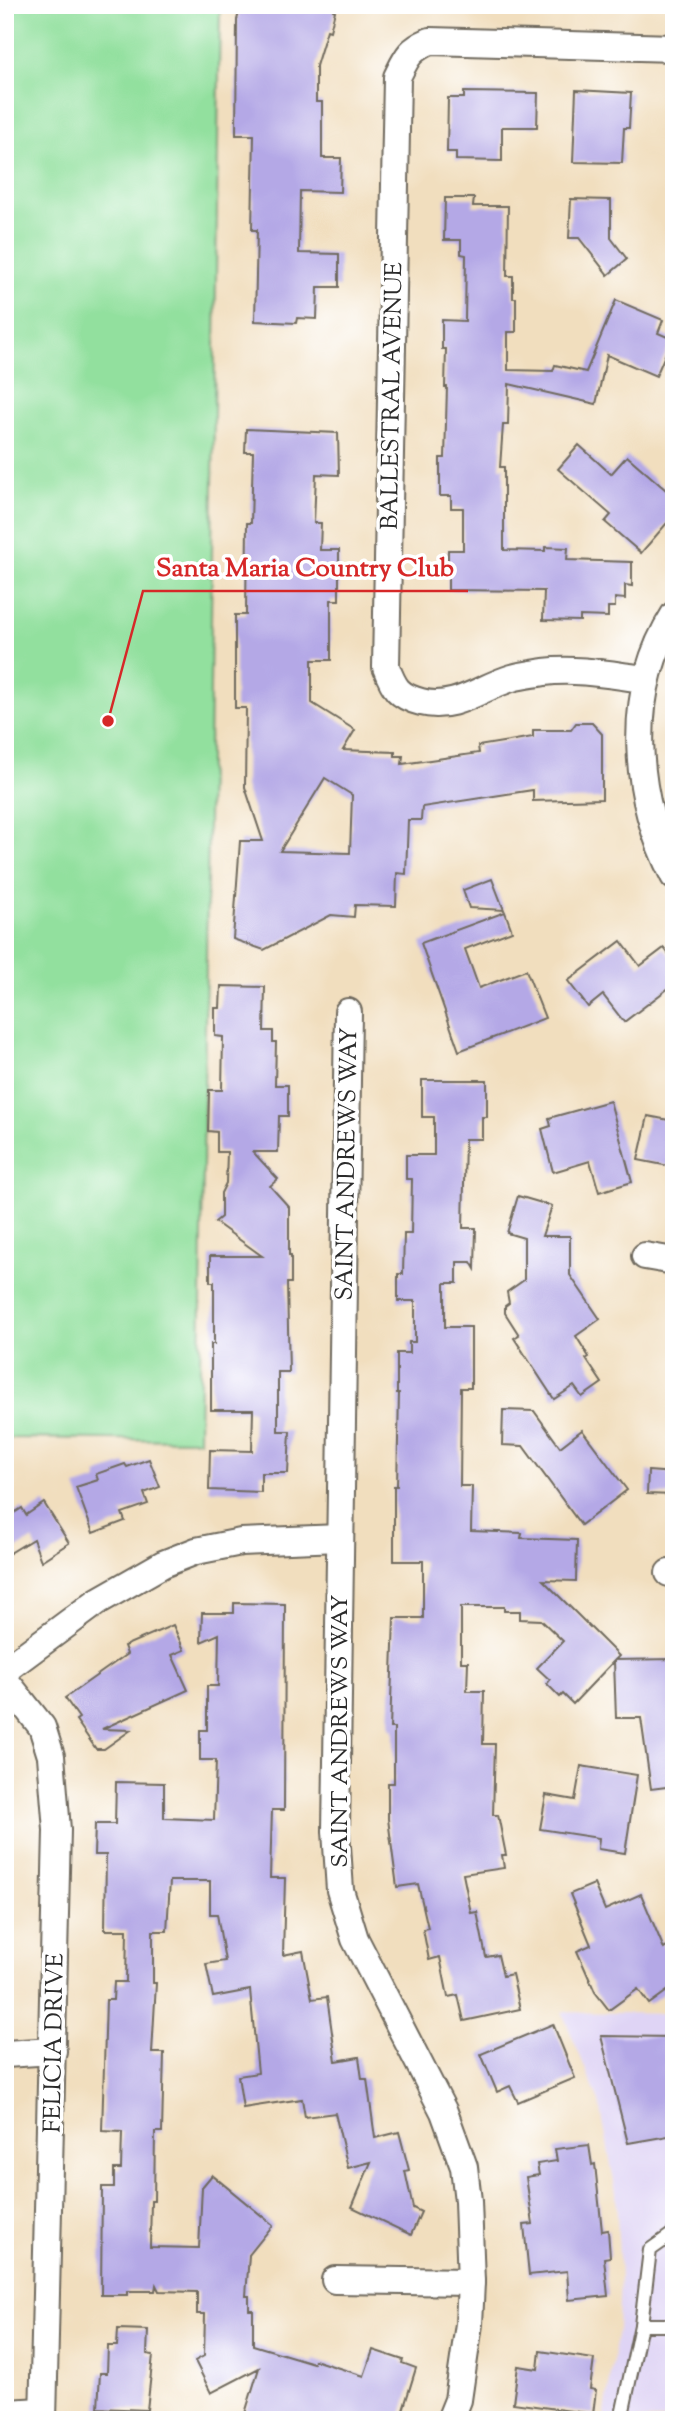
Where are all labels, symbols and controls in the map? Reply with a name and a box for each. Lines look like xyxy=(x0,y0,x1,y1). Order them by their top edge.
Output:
street label: BALLESTRAL AVENUE xyxy=(374,261,412,530)
callout: Santa Maria Country Club xyxy=(143,544,468,591)
text: Santa Maria Country Club xyxy=(156,551,454,588)
street label: SAINT ANDREWS WAY xyxy=(329,1027,367,1301)
street label: SAINT ANDREWS WAY xyxy=(324,1594,358,1868)
street label: FELICIA DRIVE xyxy=(36,1952,74,2133)

